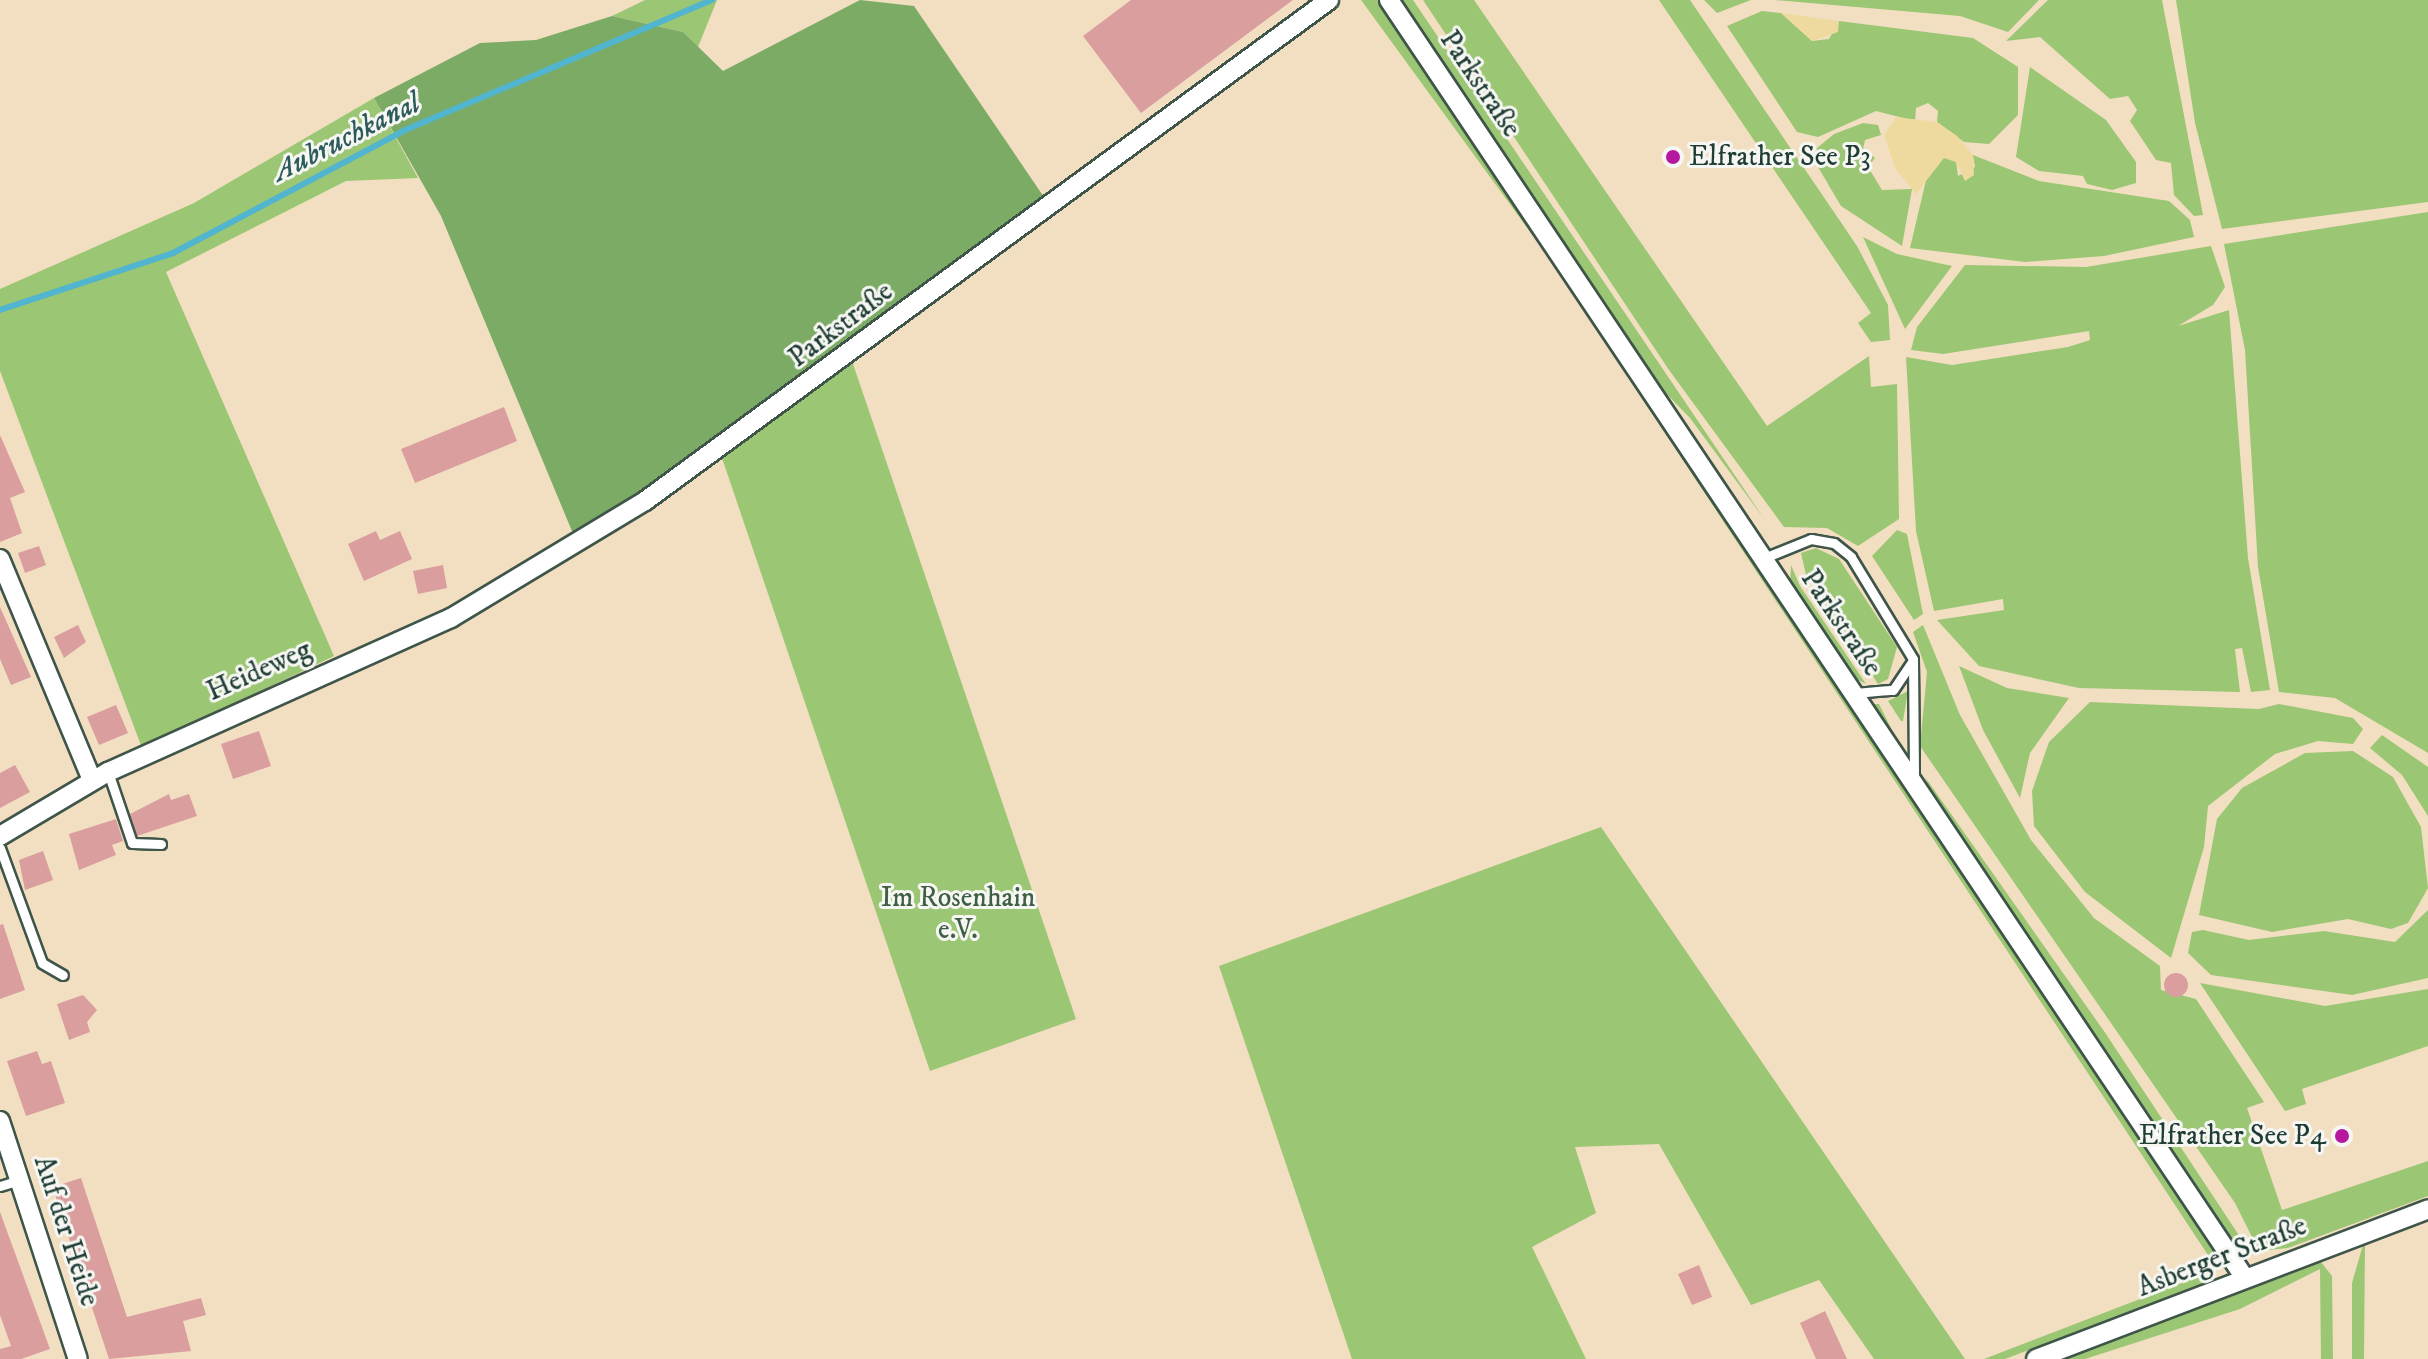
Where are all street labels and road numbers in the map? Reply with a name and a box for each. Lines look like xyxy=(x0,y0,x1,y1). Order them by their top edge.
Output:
street label: Parkstraße xyxy=(1432,24,1528,144)
street label: Parkstraße xyxy=(782,275,900,375)
street label: Parkstraße xyxy=(1793,563,1889,683)
street label: Heideweg xyxy=(202,633,316,709)
street label: Auf der Heide xyxy=(26,1152,106,1310)
street label: Asberger Straße xyxy=(2133,1209,2311,1305)

